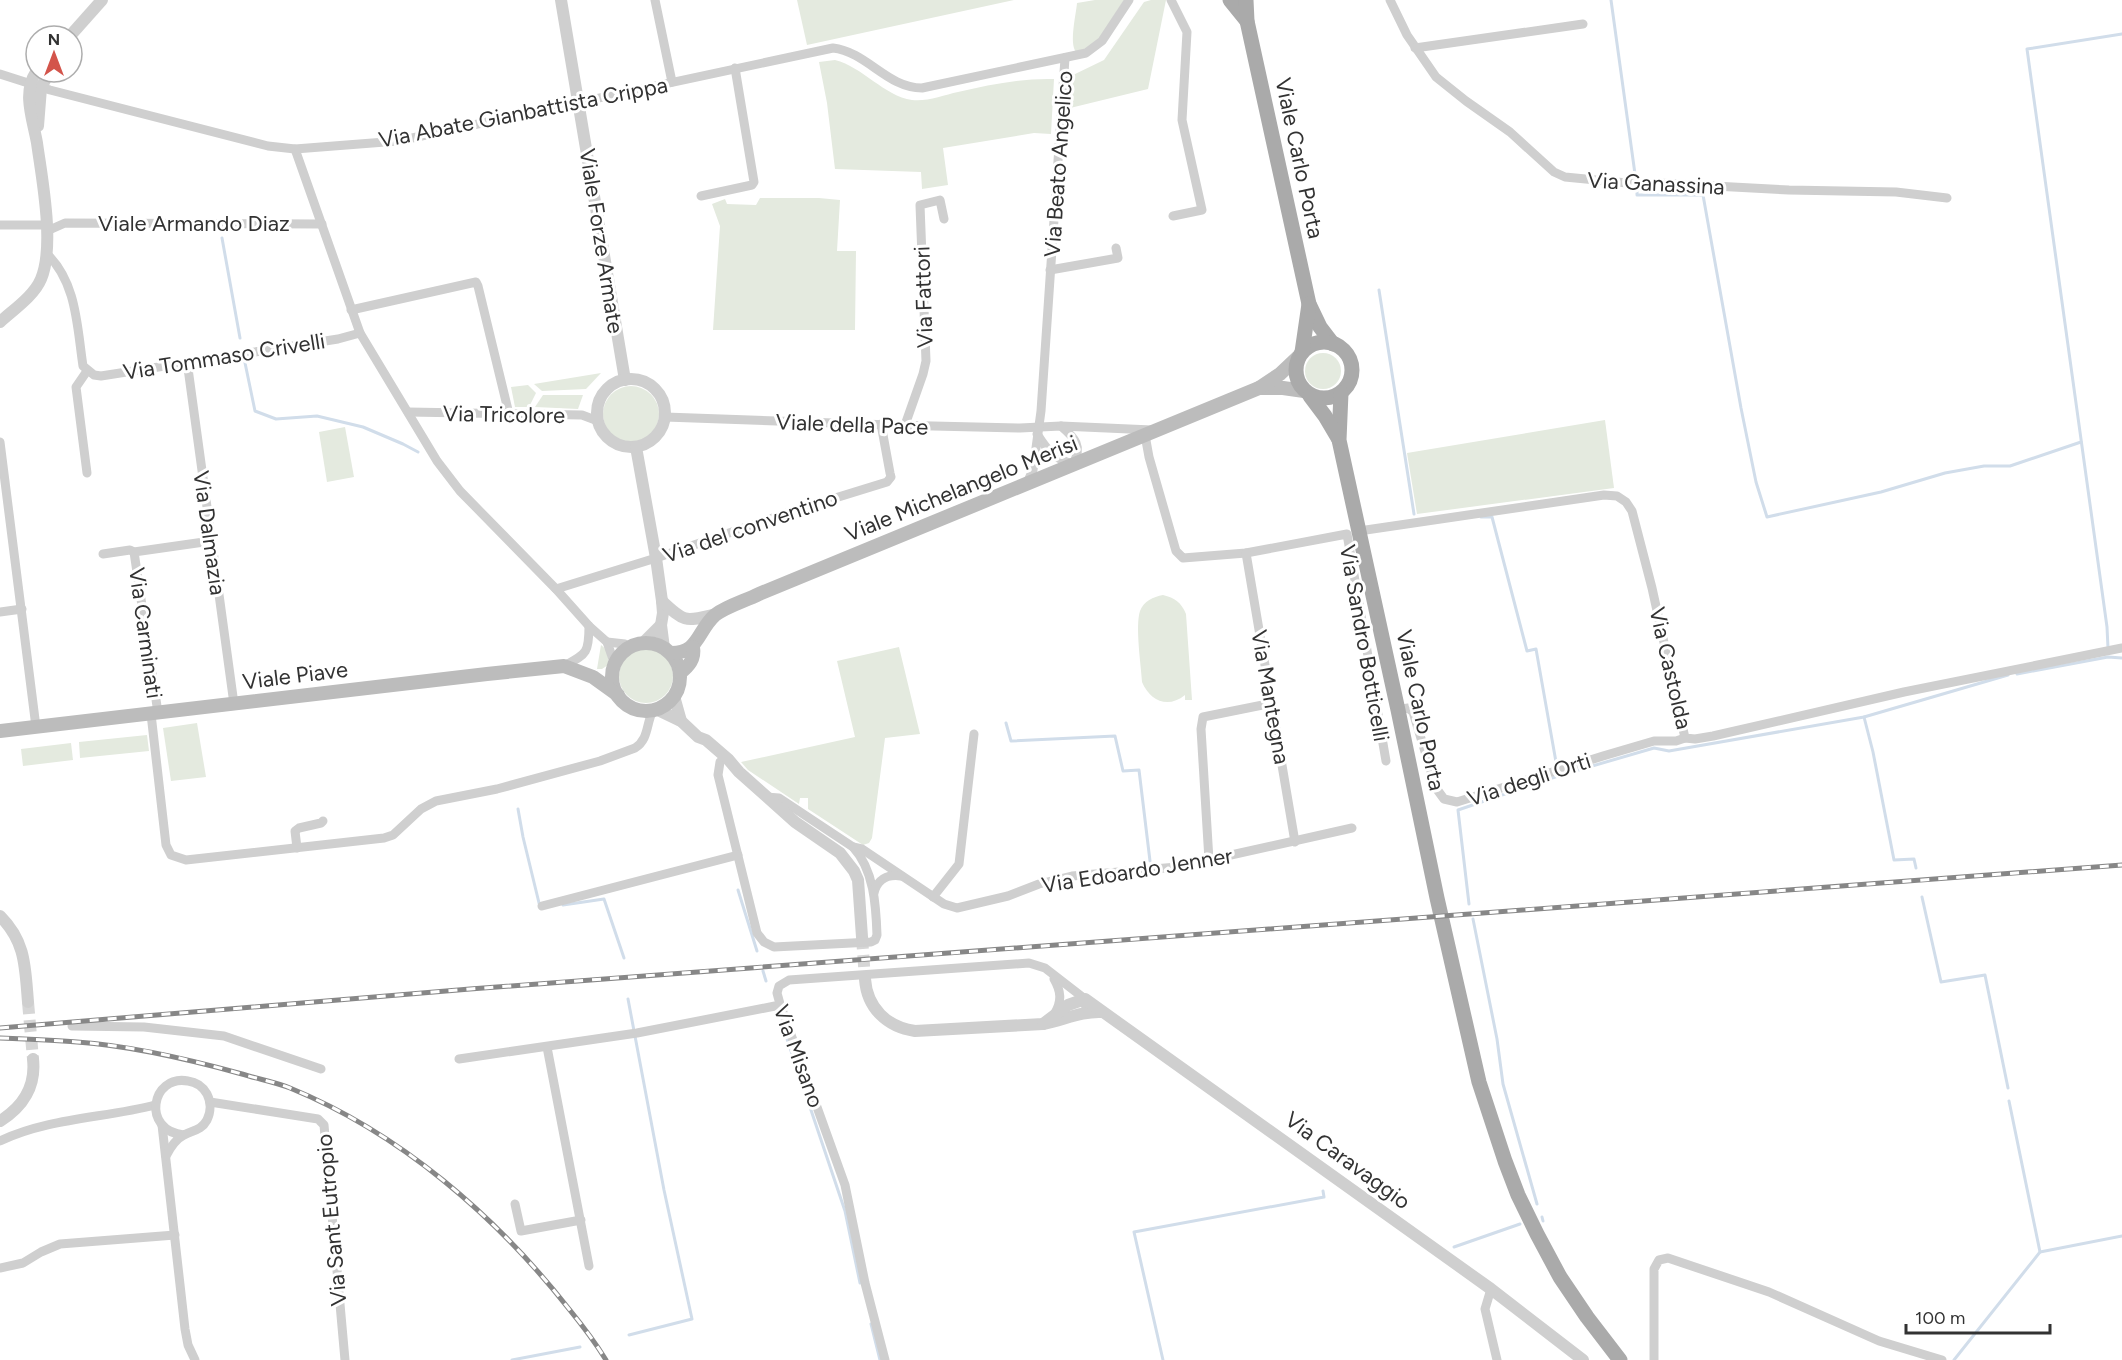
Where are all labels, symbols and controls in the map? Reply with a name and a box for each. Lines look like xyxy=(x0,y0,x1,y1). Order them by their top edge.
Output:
north arrow xyxy=(24,24,84,84)
text: N xyxy=(48,30,60,49)
street label: Via Beato Angelico xyxy=(1039,70,1078,258)
street label: Via Abate Gianbattista Crippa xyxy=(376,71,670,154)
street label: Viale Carlo Porta xyxy=(1269,75,1330,241)
street label: Viale Forze Armate xyxy=(574,147,629,335)
street label: Via Ganassina xyxy=(1587,166,1725,201)
street label: Viale Armando Diaz xyxy=(98,210,290,237)
street label: Via Fattori xyxy=(908,246,939,348)
street label: Via Tommaso Crivelli xyxy=(121,327,327,386)
street label: Via Tricolore xyxy=(443,400,565,429)
street label: Viale della Pace xyxy=(775,408,929,441)
street label: Viale Michelangelo Merisi xyxy=(841,429,1081,548)
street label: Via Dalmazia xyxy=(187,469,232,597)
street label: Via del conventino xyxy=(659,484,841,569)
street label: Via Sandro Botticelli xyxy=(1334,543,1395,744)
street label: Via Carminati xyxy=(123,566,168,700)
street label: Via Castolda xyxy=(1643,605,1698,732)
street label: Viale Carlo Porta xyxy=(1390,627,1451,793)
street label: Via Mantegna xyxy=(1245,628,1296,766)
street label: Viale Piave xyxy=(241,656,349,695)
street label: Via degli Orti xyxy=(1464,747,1594,812)
street label: Via Edoardo Jenner xyxy=(1040,842,1235,899)
street label: Via Misano xyxy=(768,1001,830,1111)
street label: Via Caravaggio xyxy=(1280,1106,1416,1215)
street label: Via Sant Eutropio xyxy=(311,1133,352,1307)
scale bar xyxy=(1906,1297,2050,1335)
text: 100 m xyxy=(1915,1307,1965,1329)

